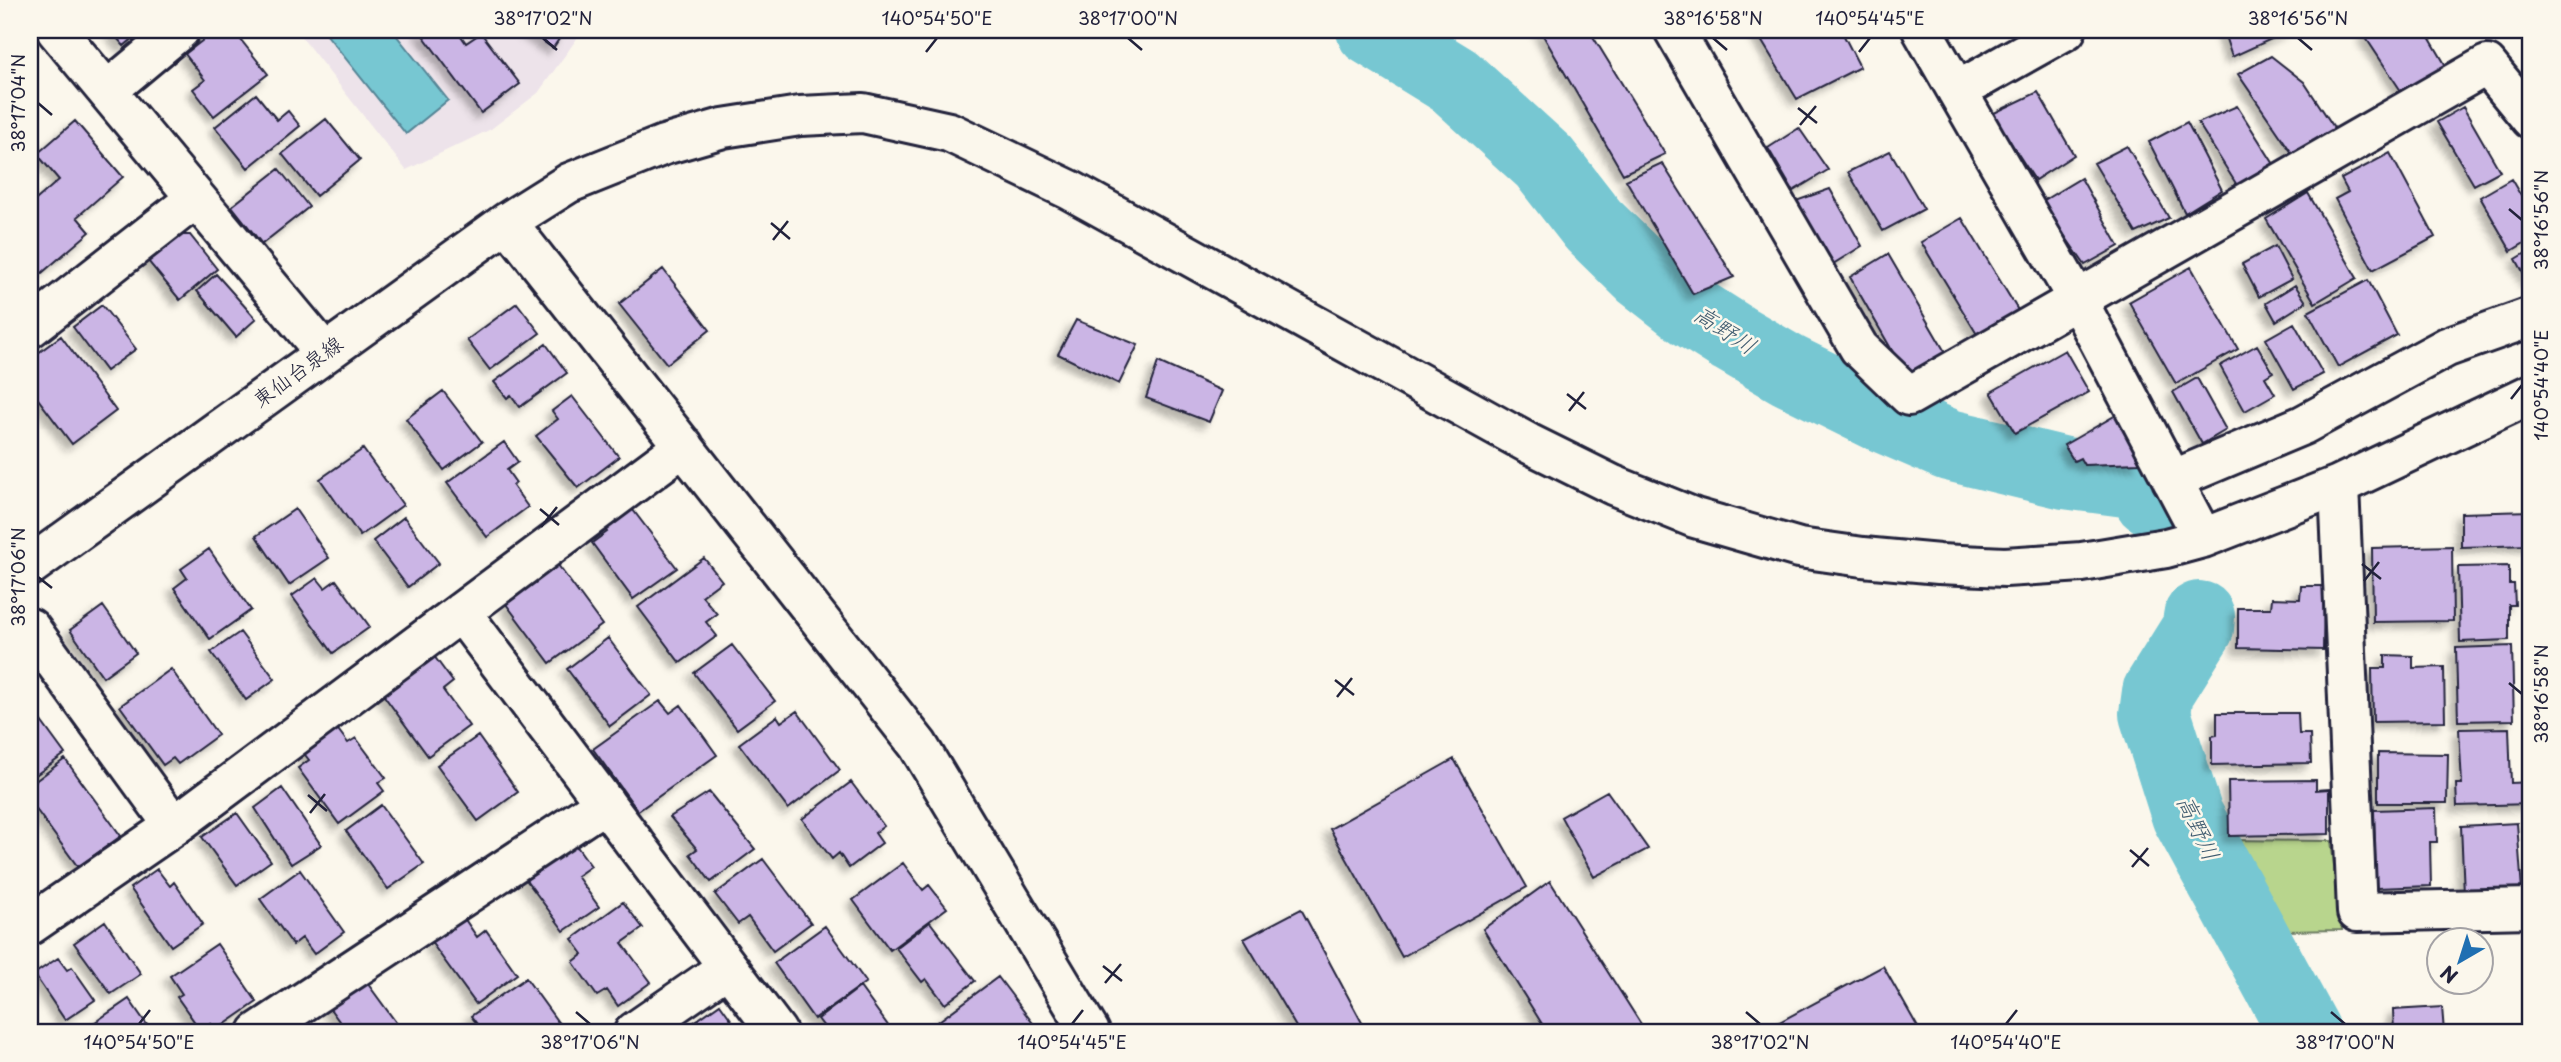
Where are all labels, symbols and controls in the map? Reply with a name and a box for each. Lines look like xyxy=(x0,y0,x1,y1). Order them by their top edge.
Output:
text: 38°17'02"N xyxy=(493,4,593,31)
text: 140°54'50"E xyxy=(882,4,992,31)
text: 38°17'00"N xyxy=(1078,4,1178,31)
text: 38°16'58"N xyxy=(1663,4,1763,31)
text: 140°54'45"E xyxy=(1815,4,1925,31)
text: 38°16'56"N xyxy=(2248,4,2348,31)
text: 38°17'04"N xyxy=(4,54,31,152)
text: 38°16'56"N xyxy=(2527,170,2554,270)
water label: 高野川 xyxy=(1687,295,1764,362)
street label: 東仙台泉線 xyxy=(245,327,349,414)
text: 140°54'40"E xyxy=(2527,329,2554,441)
text: 38°17'06"N xyxy=(4,527,31,627)
text: 38°16'58"N xyxy=(2527,644,2554,744)
water label: 高野川 xyxy=(2169,789,2230,866)
north arrow xyxy=(2424,926,2494,996)
text: N xyxy=(2434,959,2463,991)
text: 140°54'50"E xyxy=(84,1028,194,1055)
text: 38°17'06"N xyxy=(540,1028,640,1055)
text: 140°54'45"E xyxy=(1017,1028,1127,1055)
text: 38°17'02"N xyxy=(1710,1028,1810,1055)
text: 140°54'40"E xyxy=(1950,1028,2062,1055)
text: 38°17'00"N xyxy=(2295,1028,2395,1055)

